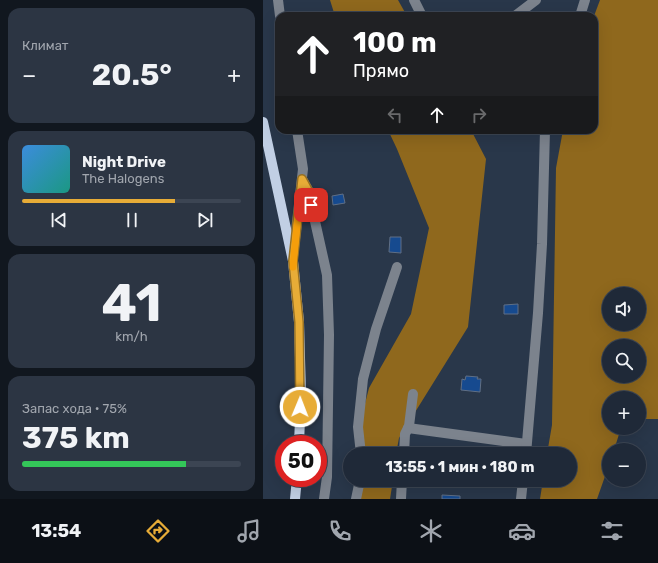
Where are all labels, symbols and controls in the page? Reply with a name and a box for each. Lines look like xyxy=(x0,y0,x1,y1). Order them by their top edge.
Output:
text: 100 m xyxy=(353,26,437,59)
icon: ahead xyxy=(287,28,339,80)
text: Климат xyxy=(22,38,68,53)
text: 20.5° xyxy=(92,57,172,93)
text: Прямо xyxy=(353,60,409,82)
text: − xyxy=(22,62,36,89)
text: + xyxy=(227,62,241,89)
icon: left xyxy=(384,104,406,126)
icon: ahead xyxy=(426,104,448,126)
icon: right xyxy=(468,104,490,126)
text: Night Drive xyxy=(82,153,166,171)
text: The Halogens xyxy=(82,171,164,186)
pin xyxy=(294,188,328,222)
icon: arrive xyxy=(300,194,322,216)
icon: previous xyxy=(48,209,70,231)
icon: pause xyxy=(121,209,143,231)
icon: next xyxy=(194,209,216,231)
text: 41 xyxy=(101,272,162,334)
map controls xyxy=(602,287,646,487)
button: sound xyxy=(602,287,646,331)
text: km/h xyxy=(115,329,148,344)
button: search xyxy=(602,339,646,383)
position arrow xyxy=(279,386,321,428)
button: + xyxy=(602,391,646,435)
text: Запас хода · 75% xyxy=(22,401,127,416)
text: 375 km xyxy=(22,420,130,456)
speed limit sign: 50 xyxy=(275,435,327,487)
button: − xyxy=(602,443,646,487)
text: 13:55 · 1 мин · 180 m xyxy=(385,458,535,476)
icon: directions xyxy=(144,517,172,545)
icon: music xyxy=(235,517,263,545)
icon: phone xyxy=(326,517,354,545)
icon: climate xyxy=(417,517,445,545)
icon: car xyxy=(508,517,536,545)
icon: filters xyxy=(598,517,626,545)
text: 13:54 xyxy=(31,520,81,542)

